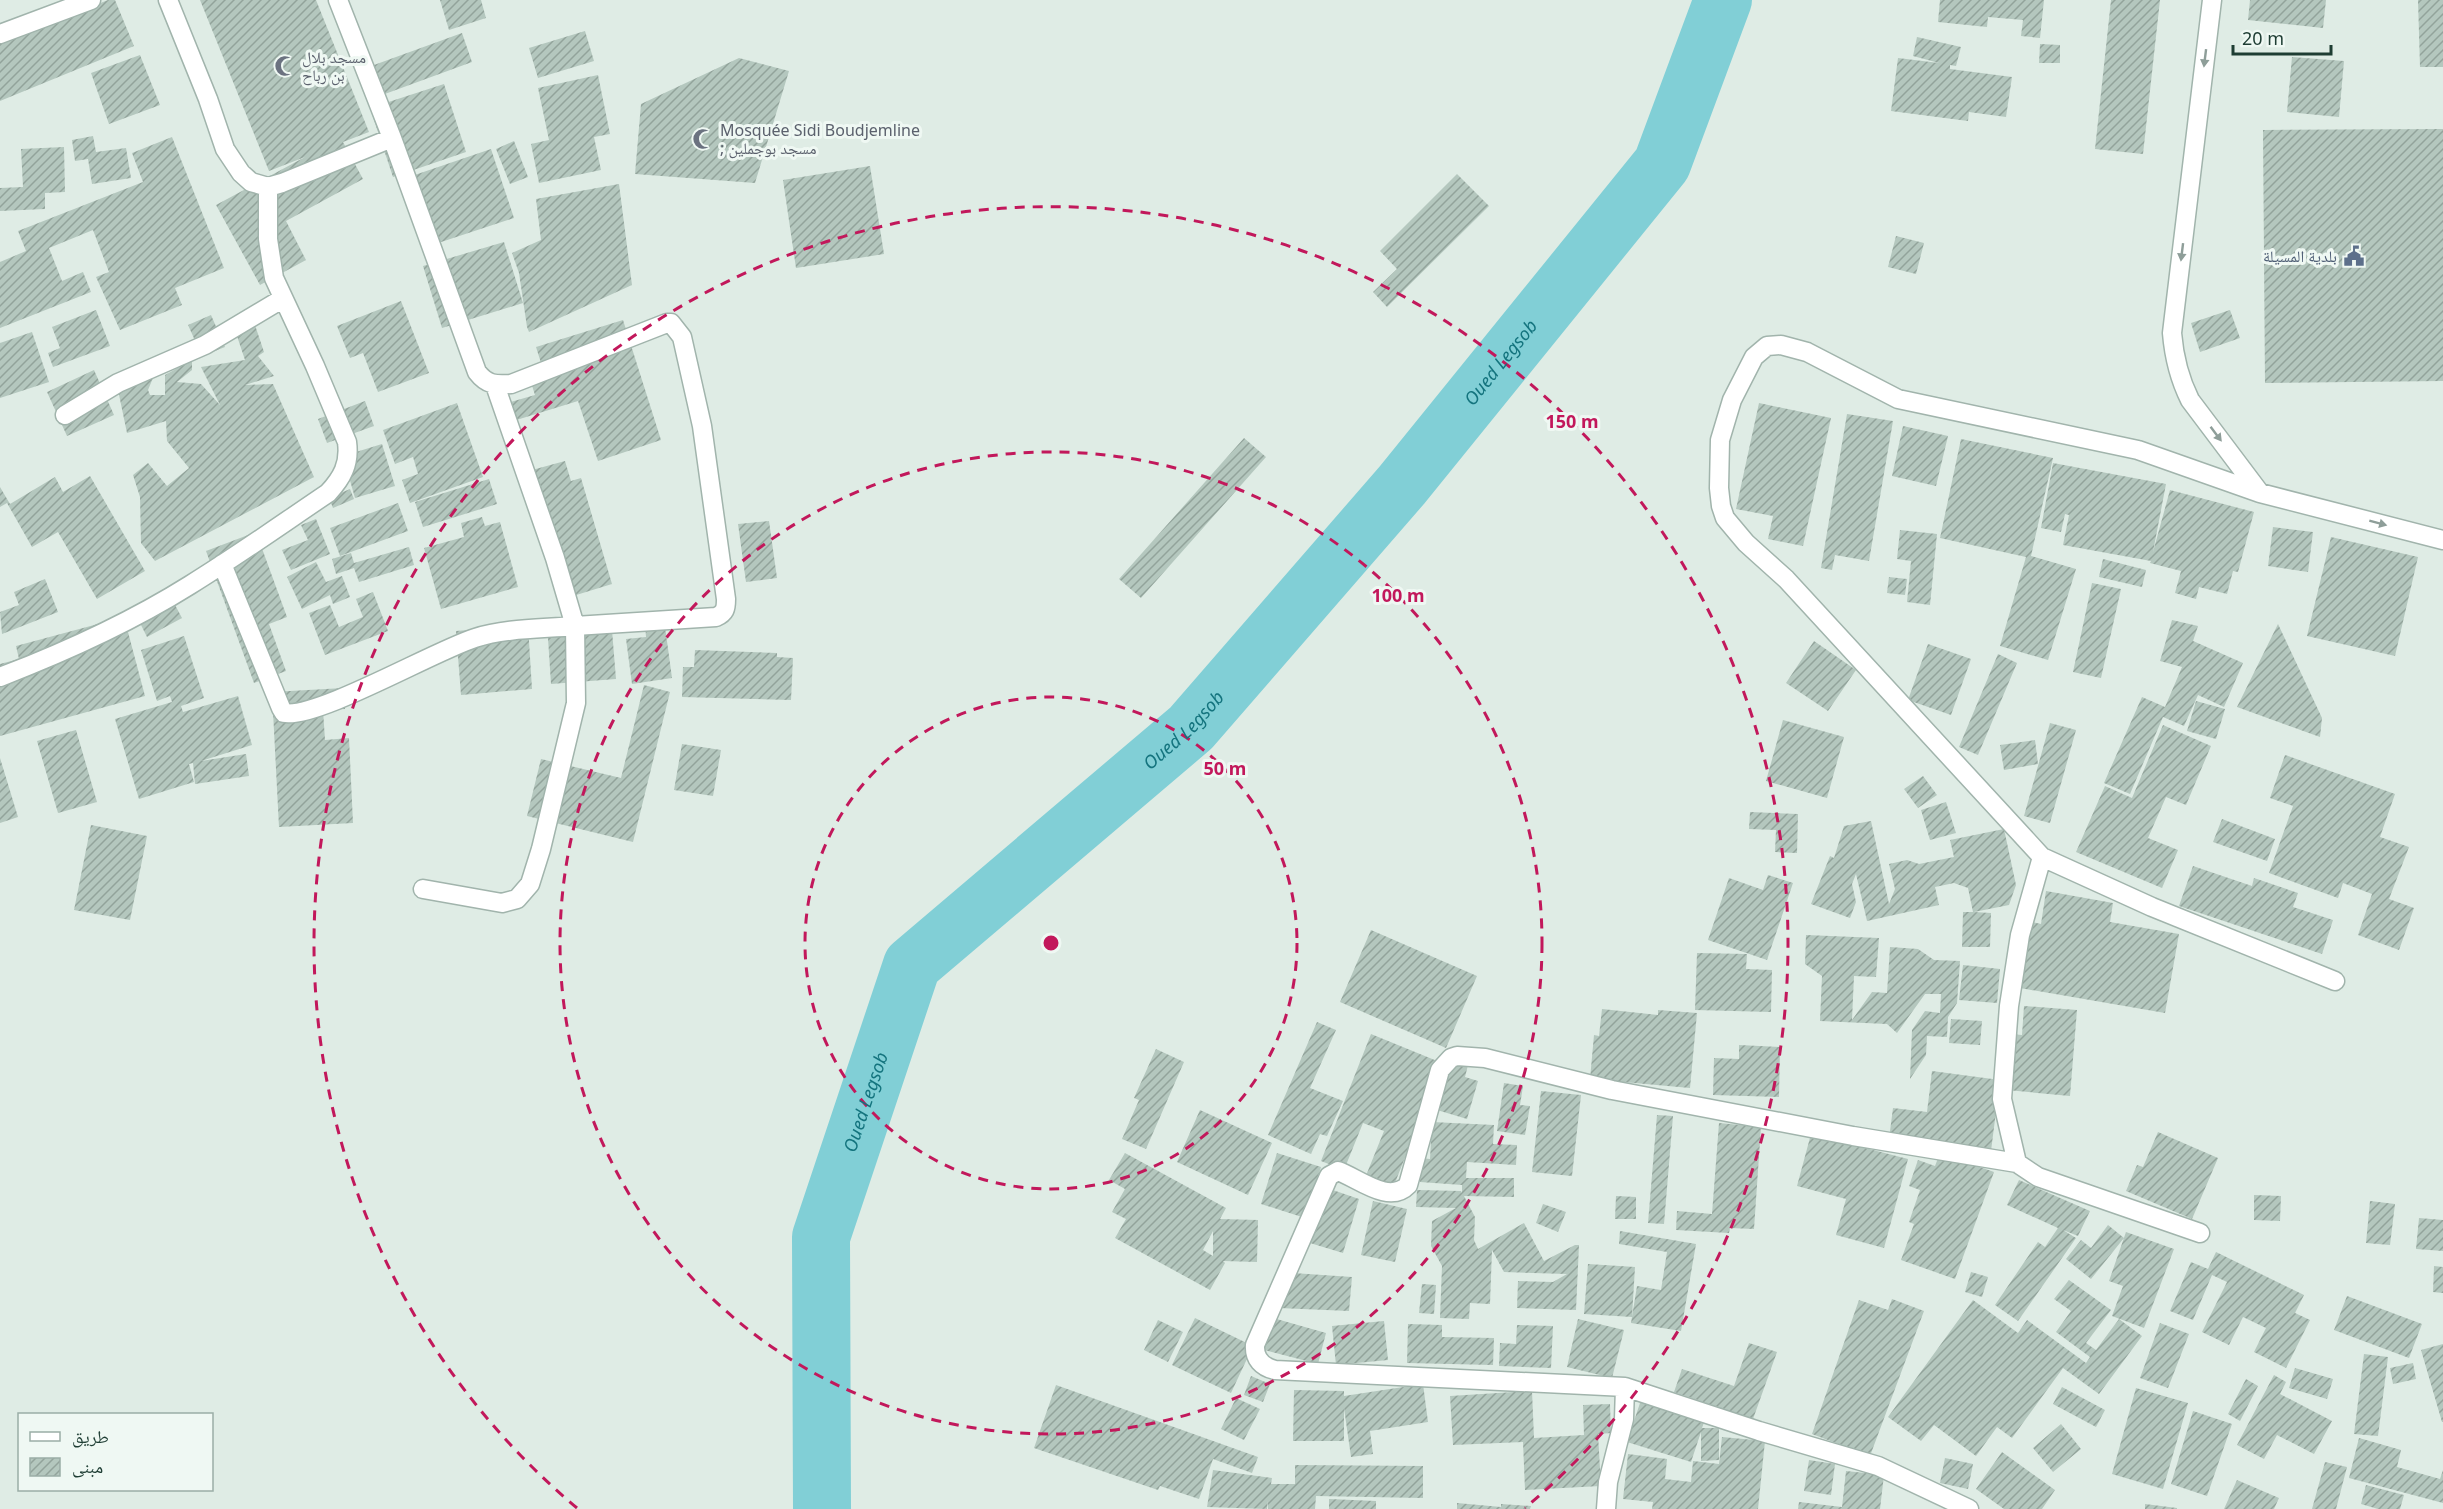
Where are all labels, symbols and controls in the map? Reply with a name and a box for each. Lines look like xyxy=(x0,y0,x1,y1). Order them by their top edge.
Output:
scale bar xyxy=(2233,18,2330,56)
text: 20 m xyxy=(2242,26,2284,50)
place label: مسجد بلال بن رباح xyxy=(302,46,366,86)
one-way arrow xyxy=(2201,49,2210,68)
mosque icon: مسجد بلال بن رباح xyxy=(273,54,297,78)
place label: Mosquée Sidi Boudjemline ; مسجد بوجملين xyxy=(720,119,920,159)
mosque icon: Mosquée Sidi Boudjemline ; مسجد بوجملين xyxy=(691,127,715,151)
one-way arrow xyxy=(2177,242,2187,261)
public building icon: بلدية المسيلة xyxy=(2342,244,2366,268)
place label: بلدية المسيلة xyxy=(2263,245,2337,267)
water label: Oued Legsob xyxy=(1458,314,1542,410)
text: 150 m xyxy=(1545,409,1599,433)
one-way arrow xyxy=(2210,426,2222,442)
one-way arrow xyxy=(2369,519,2387,529)
text: 100 m xyxy=(1371,583,1425,607)
water label: Oued Legsob xyxy=(1138,685,1229,774)
text: 50 m xyxy=(1204,756,1246,780)
centre of rings xyxy=(1041,933,1061,953)
water label: Oued Legsob xyxy=(837,1049,893,1155)
legend xyxy=(18,1413,213,1491)
text: طريق xyxy=(72,1424,109,1448)
text: مبنى xyxy=(72,1454,103,1478)

